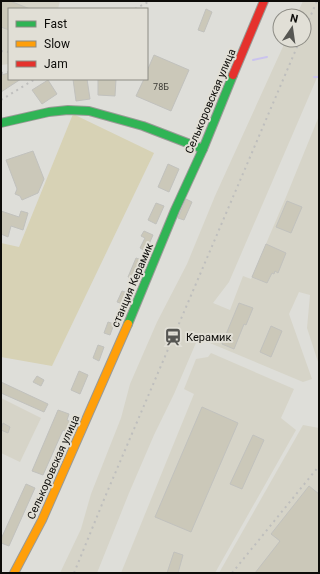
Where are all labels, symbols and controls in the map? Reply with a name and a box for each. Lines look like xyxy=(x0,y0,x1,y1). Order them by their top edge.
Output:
legend xyxy=(8,8,148,80)
north arrow xyxy=(272,8,312,48)
text: N xyxy=(289,12,300,26)
text: Fast xyxy=(44,17,67,31)
text: Slow xyxy=(44,37,70,51)
street label: Селькоровская улица xyxy=(182,47,238,156)
text: Jam xyxy=(44,57,68,71)
house number: 78Б xyxy=(153,82,169,92)
street label: станция Керамик xyxy=(109,241,156,329)
station icon: Керамик xyxy=(163,327,183,347)
place label: Керамик xyxy=(186,331,231,344)
street label: Селькоровская улица xyxy=(25,413,82,521)

